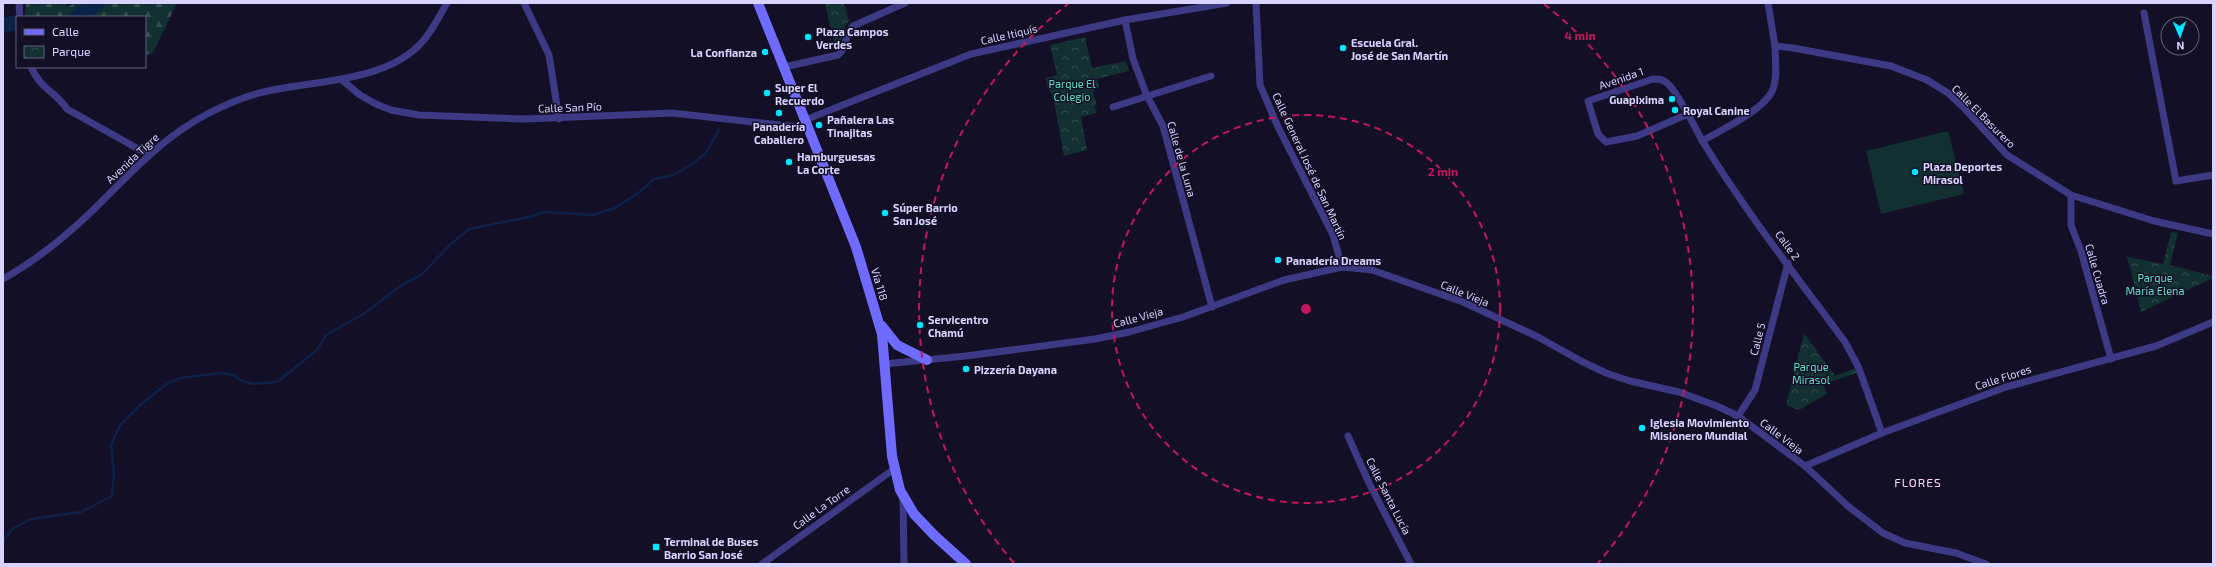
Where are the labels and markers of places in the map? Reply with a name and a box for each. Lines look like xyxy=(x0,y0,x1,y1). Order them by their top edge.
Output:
place label: Plaza Campos Verdes xyxy=(816,25,889,51)
marker: Plaza Campos Verdes xyxy=(803,32,813,42)
place label: Escuela Gral. José de San Martín xyxy=(1351,36,1448,62)
marker: Escuela Gral. José de San Martín xyxy=(1338,43,1348,53)
place label: La Confianza xyxy=(691,46,757,59)
marker: La Confianza xyxy=(760,47,770,57)
place label: Super El Recuerdo xyxy=(775,81,825,107)
marker: Super El Recuerdo xyxy=(762,88,772,98)
place label: Guapixima xyxy=(1609,93,1664,106)
marker: Guapixima xyxy=(1667,94,1677,104)
place label: Royal Canine xyxy=(1683,104,1750,118)
marker: Royal Canine xyxy=(1670,105,1680,115)
marker: Panadería Caballero xyxy=(774,108,784,118)
place label: Pañalera Las Tinajitas xyxy=(827,113,894,140)
place label: Panadería Caballero xyxy=(753,120,805,146)
marker: Pañalera Las Tinajitas xyxy=(814,120,824,130)
place label: Hamburguesas La Corte xyxy=(797,150,876,176)
marker: Hamburguesas La Corte xyxy=(784,157,794,167)
place label: Plaza Deportes Mirasol xyxy=(1923,160,2002,186)
marker: Plaza Deportes Mirasol xyxy=(1910,167,1920,177)
place label: Súper Barrio San José xyxy=(893,201,958,227)
marker: Súper Barrio San José xyxy=(880,208,890,218)
place label: Panadería Dreams xyxy=(1286,254,1381,267)
marker: Panadería Dreams xyxy=(1273,255,1283,265)
centre of rings xyxy=(1299,302,1313,316)
place label: Servicentro Chamú xyxy=(928,313,989,339)
marker: Servicentro Chamú xyxy=(915,320,925,330)
place label: Pizzería Dayana xyxy=(974,363,1057,377)
marker: Pizzería Dayana xyxy=(961,364,971,374)
place label: Iglesia Movimiento Misionero Mundial xyxy=(1650,416,1750,442)
marker: Iglesia Movimiento Misionero Mundial xyxy=(1637,423,1647,433)
place label: Terminal de Buses Barrio San José xyxy=(664,535,759,561)
marker: Terminal de Buses Barrio San José xyxy=(651,542,661,552)

